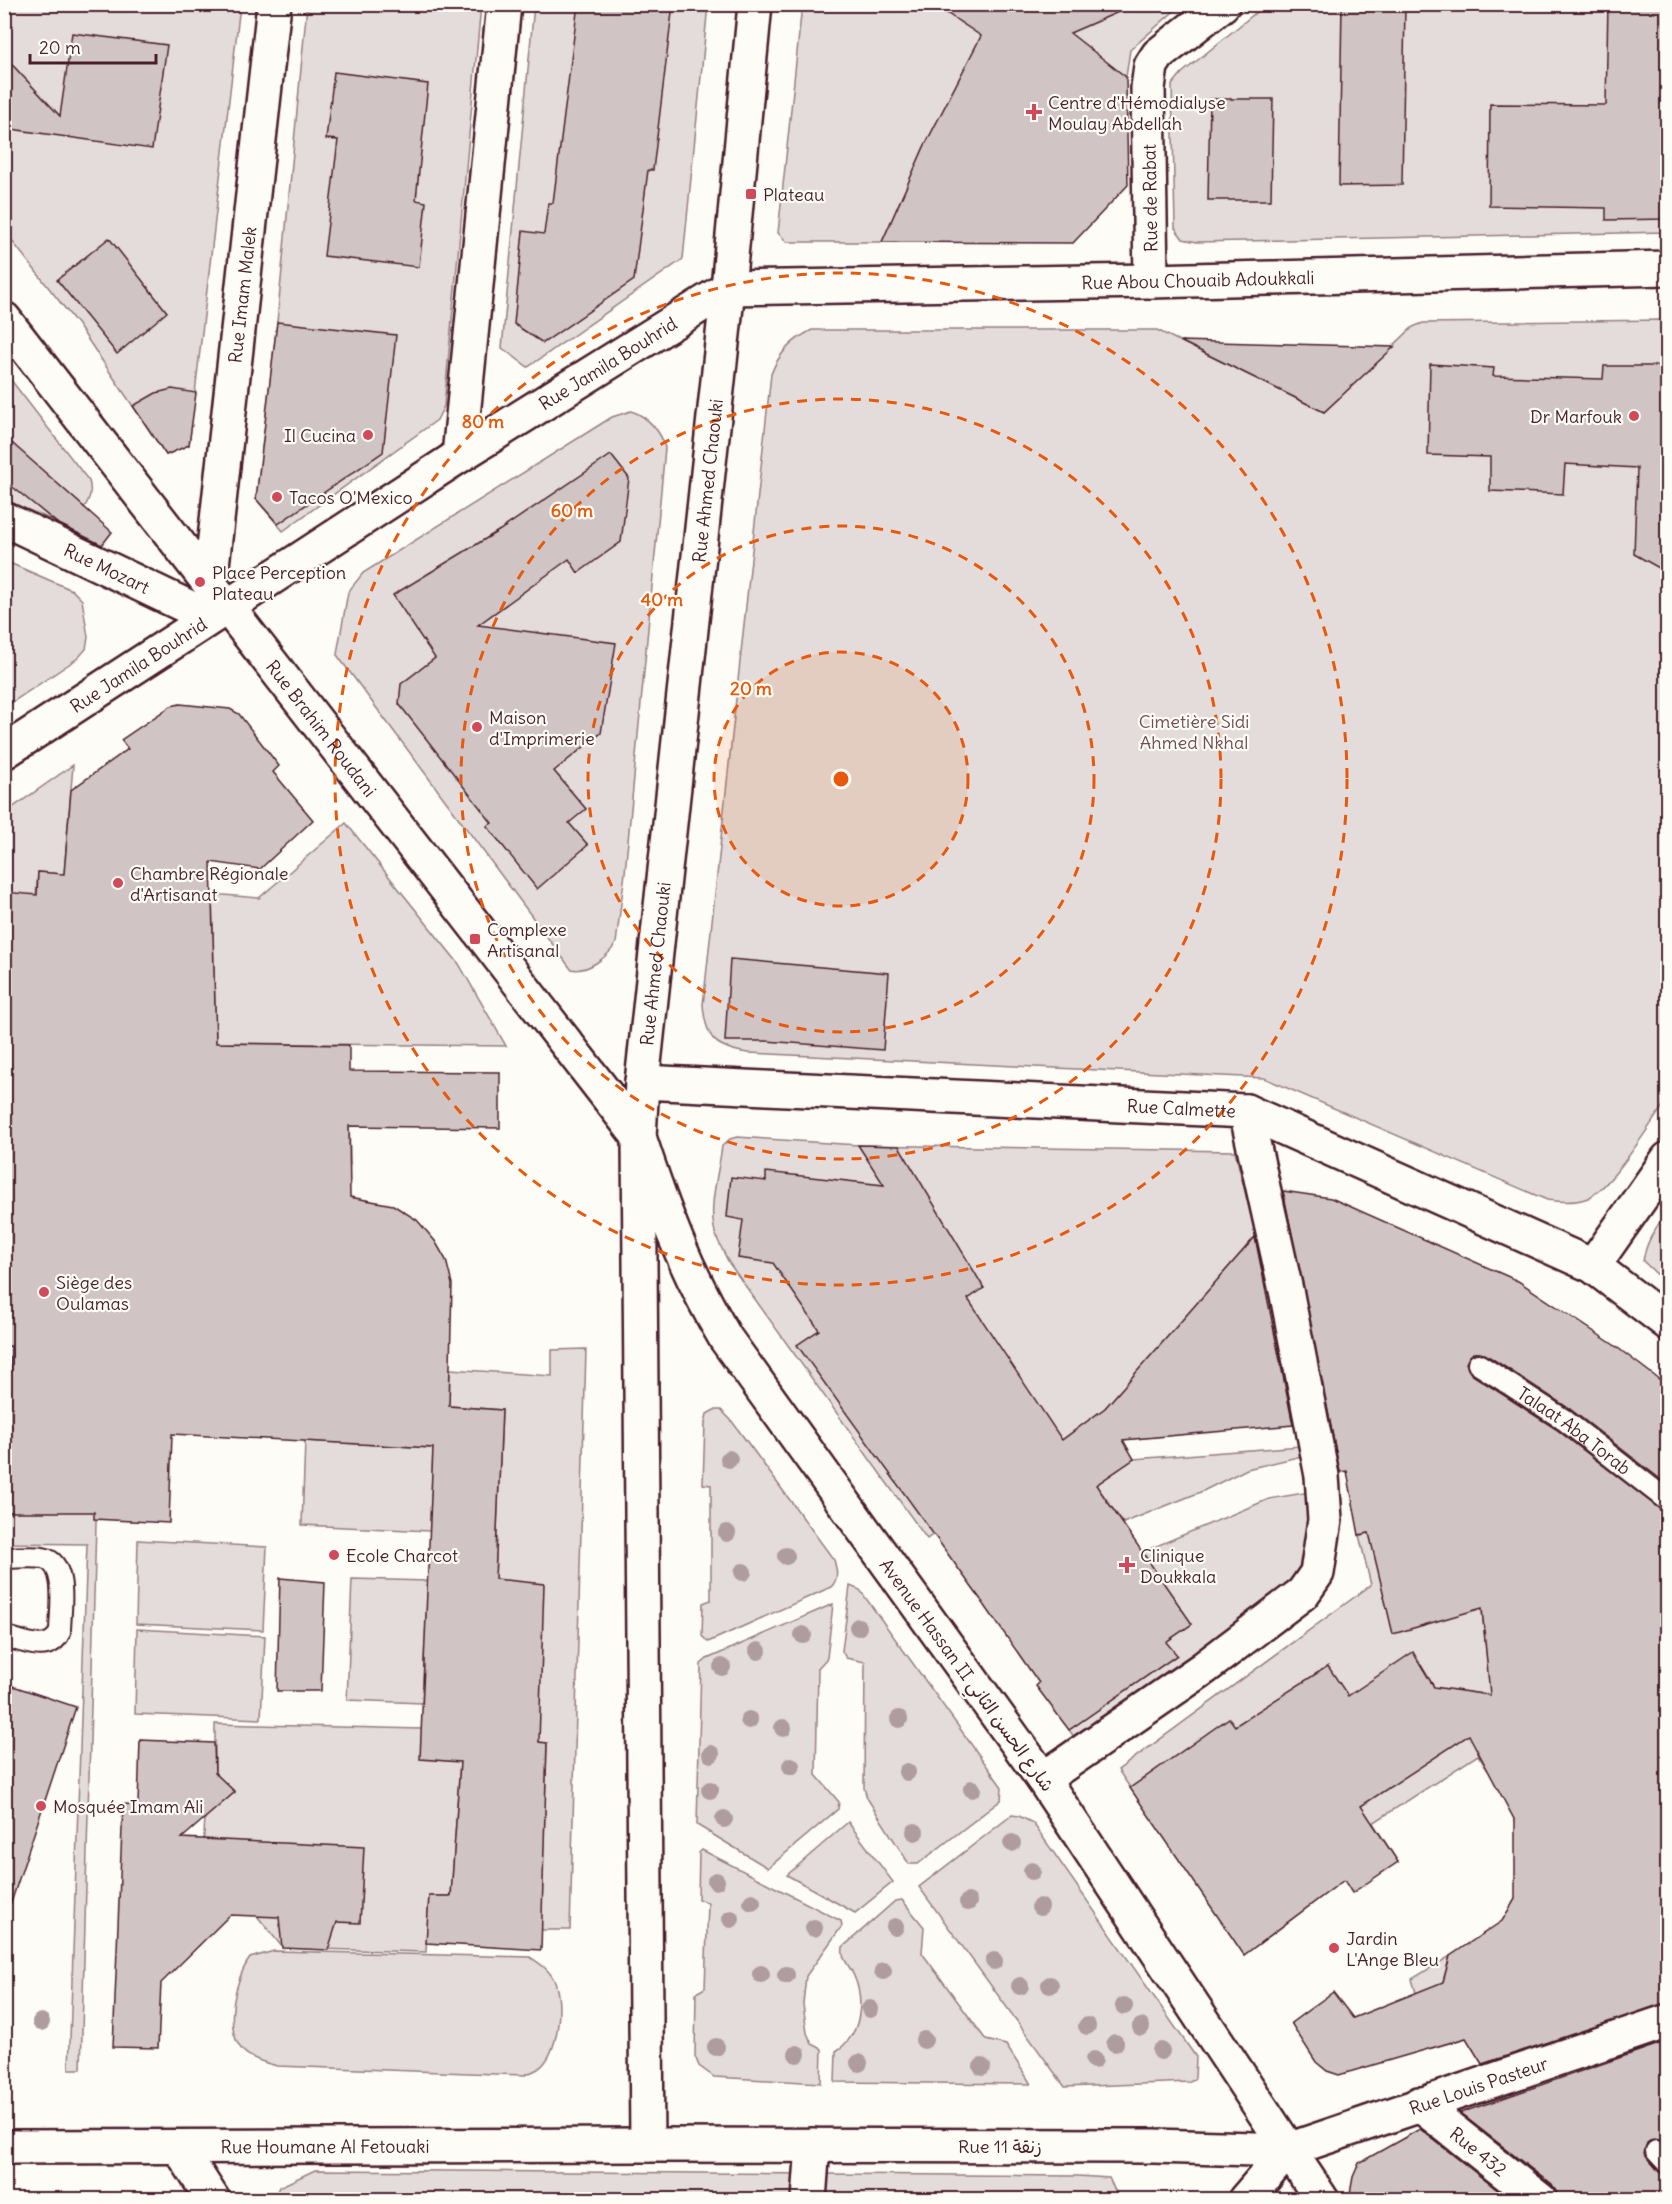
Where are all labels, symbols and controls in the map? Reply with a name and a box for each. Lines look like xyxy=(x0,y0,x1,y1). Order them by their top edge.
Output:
scale bar xyxy=(30,27,156,65)
text: 20 m xyxy=(39,36,81,59)
place label: Centre d'Hémodialyse Moulay Abdellah xyxy=(1048,91,1226,135)
marker: Centre d'Hémodialyse Moulay Abdellah xyxy=(1025,103,1043,121)
street label: Rue de Rabat xyxy=(1138,144,1162,252)
place label: Plateau xyxy=(763,183,824,206)
marker: Plateau xyxy=(744,187,758,201)
street label: Rue Imam Malek xyxy=(223,225,261,364)
street label: Rue Abou Chouaib Adoukkali xyxy=(1081,265,1315,294)
street label: Rue Jamila Bouhrid xyxy=(534,311,681,415)
street label: Rue Ahmed Chaouki xyxy=(687,398,727,564)
place label: Dr Marfouk xyxy=(1530,405,1622,428)
marker: Dr Marfouk xyxy=(1627,409,1641,423)
text: 80 m xyxy=(462,410,504,433)
place label: Il Cucina xyxy=(284,424,356,447)
marker: Il Cucina xyxy=(361,428,375,442)
place label: Tacos O'Mexico xyxy=(289,486,413,509)
marker: Tacos O'Mexico xyxy=(270,490,284,504)
text: 60 m xyxy=(551,499,593,522)
street label: Rue Mozart xyxy=(60,538,154,598)
place label: Place Perception Plateau xyxy=(212,561,346,605)
marker: Place Perception Plateau xyxy=(193,575,207,589)
text: 40 m xyxy=(641,588,683,611)
street label: Rue Jamila Bouhrid xyxy=(65,612,211,718)
street label: Rue Brahim Roudani xyxy=(261,655,382,801)
text: 20 m xyxy=(730,677,772,700)
place label: Maison d'Imprimerie xyxy=(489,706,595,750)
park label: Cimetière Sidi Ahmed Nkhal xyxy=(1139,710,1249,754)
marker: Maison d'Imprimerie xyxy=(470,720,484,734)
centre of rings xyxy=(831,769,851,789)
place label: Chambre Régionale d'Artisanat xyxy=(130,862,288,906)
marker: Chambre Régionale d'Artisanat xyxy=(111,876,125,890)
street label: Rue Ahmed Chaouki xyxy=(635,881,675,1047)
place label: Complexe Artisanal xyxy=(487,918,567,962)
marker: Complexe Artisanal xyxy=(468,932,482,946)
street label: Rue Calmette xyxy=(1126,1094,1236,1122)
place label: Siège des Oulamas xyxy=(56,1271,132,1315)
marker: Siège des Oulamas xyxy=(37,1285,51,1299)
street label: Talaat Aba Torab xyxy=(1513,1381,1636,1479)
place label: Ecole Charcot xyxy=(346,1544,458,1567)
place label: Clinique Doukkala xyxy=(1140,1544,1216,1588)
marker: Ecole Charcot xyxy=(327,1548,341,1562)
street label: Avenue Hassan II شارع الحسن الثاني xyxy=(871,1554,1059,1799)
marker: Clinique Doukkala xyxy=(1118,1556,1136,1574)
place label: Mosquée Imam Ali xyxy=(53,1795,203,1818)
marker: Mosquée Imam Ali xyxy=(34,1799,48,1813)
place label: Jardin L'Ange Bleu xyxy=(1346,1927,1439,1971)
marker: Jardin L'Ange Bleu xyxy=(1327,1941,1341,1955)
street label: Rue Louis Pasteur xyxy=(1406,2051,1551,2120)
street label: Rue 432 xyxy=(1445,2122,1512,2181)
street label: Rue Houmane Al Fetouaki xyxy=(221,2134,429,2158)
street label: Rue 11 زنقة xyxy=(958,2135,1042,2158)

